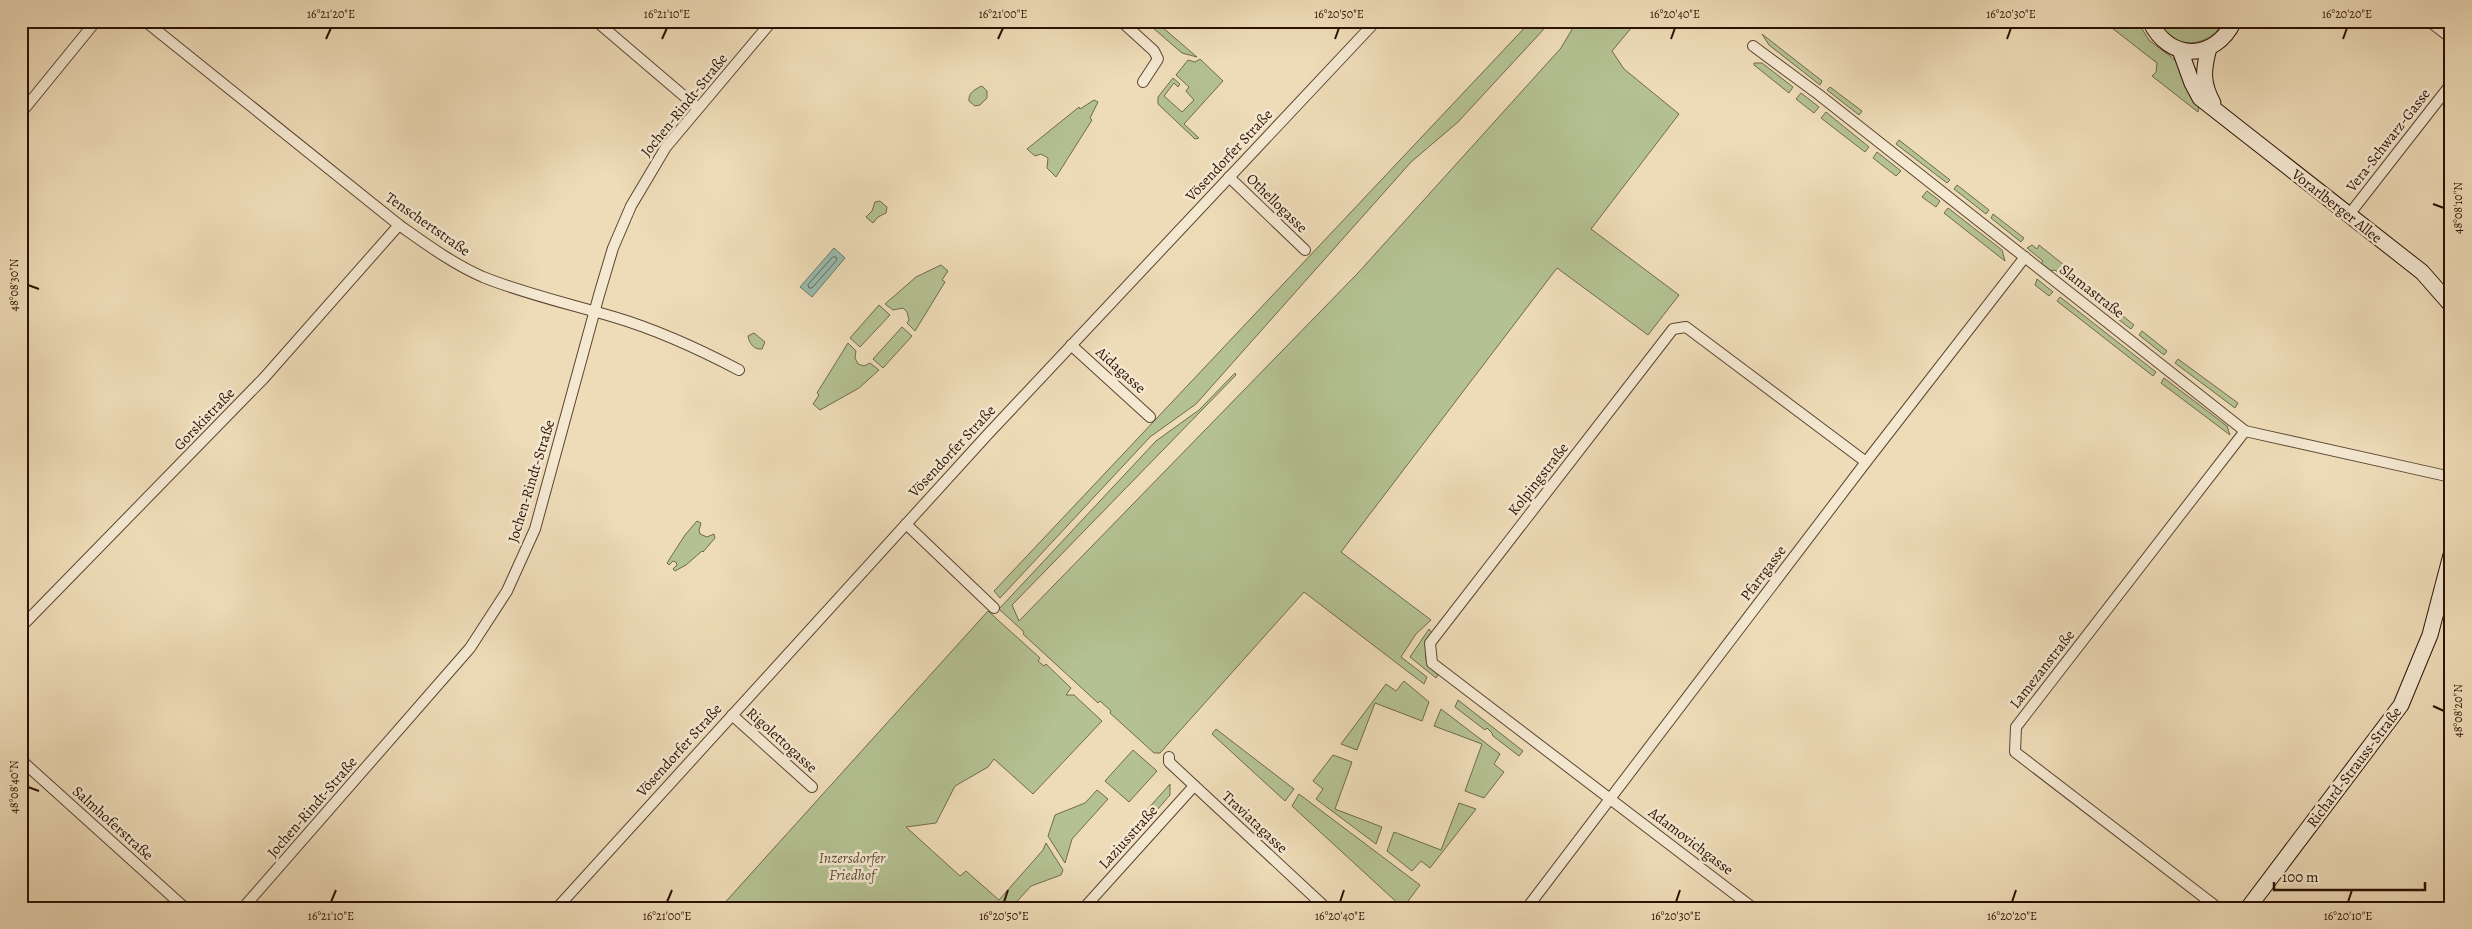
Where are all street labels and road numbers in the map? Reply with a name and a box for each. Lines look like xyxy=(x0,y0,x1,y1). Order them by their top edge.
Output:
street label: Jochen-Rindt-Straße xyxy=(636,49,732,161)
street label: Vera-Schwarz-Gasse xyxy=(2341,84,2435,197)
street label: Vösendorfer Straße xyxy=(1180,104,1277,206)
street label: Vorarlberger Allee xyxy=(2287,164,2387,248)
street label: Othellogasse xyxy=(1242,169,1312,237)
street label: Tenschertstraße xyxy=(382,187,475,261)
street label: Slamastraße xyxy=(2055,259,2129,323)
street label: Aidagasse xyxy=(1091,342,1150,398)
street label: Gorskistraße xyxy=(169,383,239,455)
street label: Vösendorfer Straße xyxy=(903,400,1000,502)
street label: Jochen-Rindt-Straße xyxy=(503,417,559,545)
street label: Kolpingstraße xyxy=(1503,438,1573,519)
street label: Pfarrgasse xyxy=(1736,541,1791,605)
street label: Lamezanstraße xyxy=(2005,625,2079,713)
street label: Vösendorfer Straße xyxy=(631,699,726,802)
street label: Richard-Strauss-Straße xyxy=(2302,702,2406,831)
street label: Rigolettogasse xyxy=(742,703,822,777)
street label: Jochen-Rindt-Straße xyxy=(263,752,362,862)
street label: Salmhoferstraße xyxy=(68,781,158,865)
street label: Traviatagasse xyxy=(1218,786,1292,858)
street label: Laziusstraße xyxy=(1094,801,1162,873)
street label: Adamovichgasse xyxy=(1644,802,1738,880)

